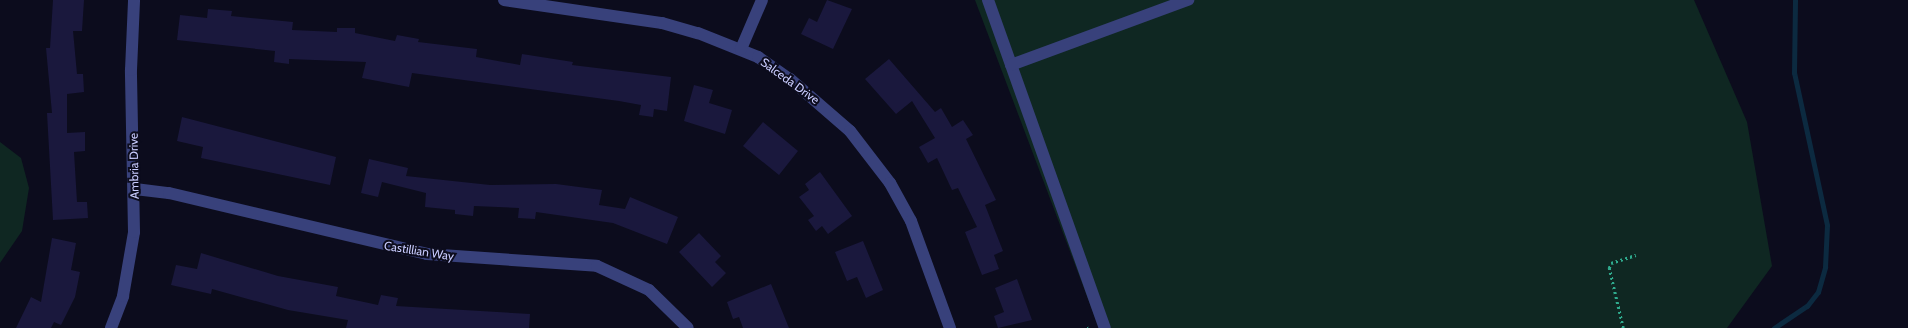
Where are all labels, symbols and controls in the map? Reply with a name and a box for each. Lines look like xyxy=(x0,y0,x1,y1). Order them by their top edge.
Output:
street label: Salceda Drive xyxy=(758,55,822,107)
street label: Ambria Drive xyxy=(126,133,142,199)
street label: Castillian Way xyxy=(383,238,455,264)

